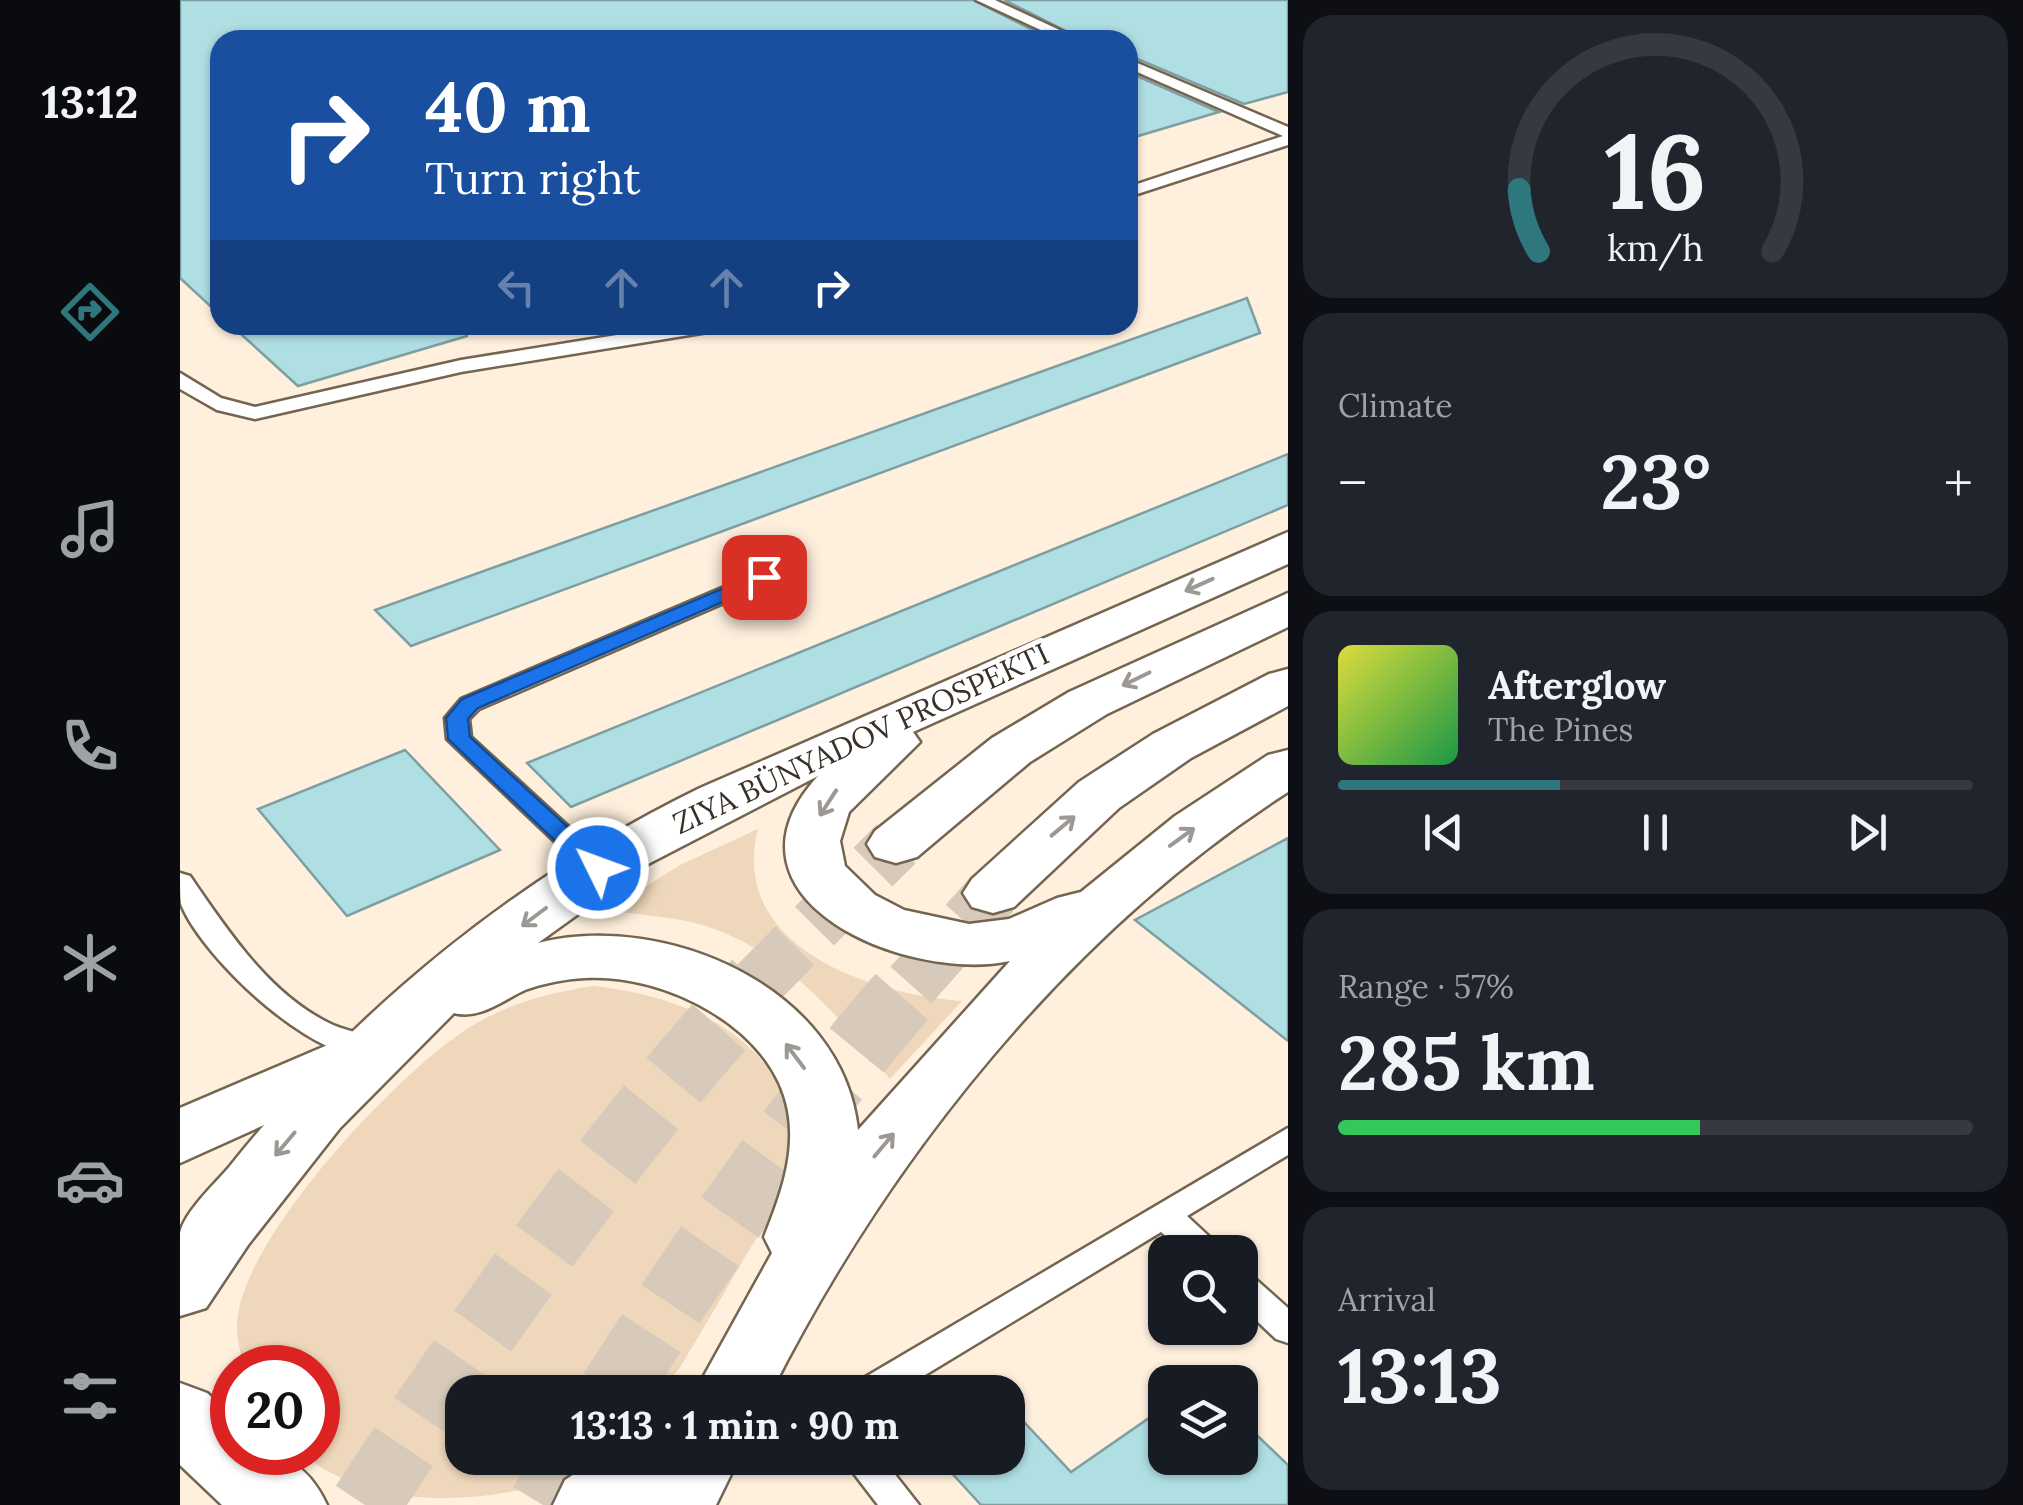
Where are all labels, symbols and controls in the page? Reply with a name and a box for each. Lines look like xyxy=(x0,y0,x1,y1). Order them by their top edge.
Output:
text: 40 m xyxy=(425,62,591,151)
icon: right xyxy=(260,70,390,200)
text: 13:12 xyxy=(42,73,138,130)
text: 16 xyxy=(1604,104,1707,237)
text: Turn right xyxy=(425,149,641,206)
text: km/h xyxy=(1607,225,1704,271)
icon: left xyxy=(489,260,544,315)
icon: ahead xyxy=(594,260,649,315)
icon: ahead xyxy=(699,260,754,315)
icon: right xyxy=(804,260,859,315)
icon: directions xyxy=(55,277,125,347)
text: Climate xyxy=(1338,385,1453,426)
text: 23° xyxy=(1600,434,1711,530)
text: − xyxy=(1338,448,1367,518)
text: + xyxy=(1944,448,1973,518)
icon: music xyxy=(55,494,125,564)
pin xyxy=(722,535,807,620)
icon: arrive xyxy=(737,550,792,605)
one-way arrow xyxy=(1184,577,1215,595)
street label: ZIYA BÜNYADOV PROSPEKTI xyxy=(667,634,1055,842)
text: Afterglow xyxy=(1488,661,1666,709)
one-way arrow xyxy=(1122,670,1152,689)
text: The Pines xyxy=(1488,709,1633,750)
icon: phone xyxy=(55,711,125,781)
one-way arrow xyxy=(817,788,838,816)
icon: previous xyxy=(1416,805,1471,860)
icon: pause xyxy=(1628,805,1683,860)
icon: next xyxy=(1840,805,1895,860)
one-way arrow xyxy=(1050,814,1075,837)
position arrow xyxy=(546,816,650,920)
one-way arrow xyxy=(1168,826,1196,847)
one-way arrow xyxy=(521,906,548,927)
icon: climate xyxy=(55,928,125,998)
text: Range · 57% xyxy=(1338,966,1514,1007)
text: 285 km xyxy=(1338,1015,1595,1111)
one-way arrow xyxy=(785,1044,807,1070)
one-way arrow xyxy=(274,1131,296,1157)
one-way arrow xyxy=(873,1132,895,1158)
icon: car xyxy=(55,1145,125,1215)
map controls xyxy=(1148,1235,1258,1475)
button: search xyxy=(1148,1235,1258,1345)
text: Arrival xyxy=(1338,1279,1436,1320)
text: 13:13 xyxy=(1338,1328,1502,1424)
speed limit sign: 20 xyxy=(210,1345,340,1475)
icon: filters xyxy=(55,1361,125,1431)
button: layers xyxy=(1148,1365,1258,1475)
text: 13:13 · 1 min · 90 m xyxy=(571,1401,899,1449)

